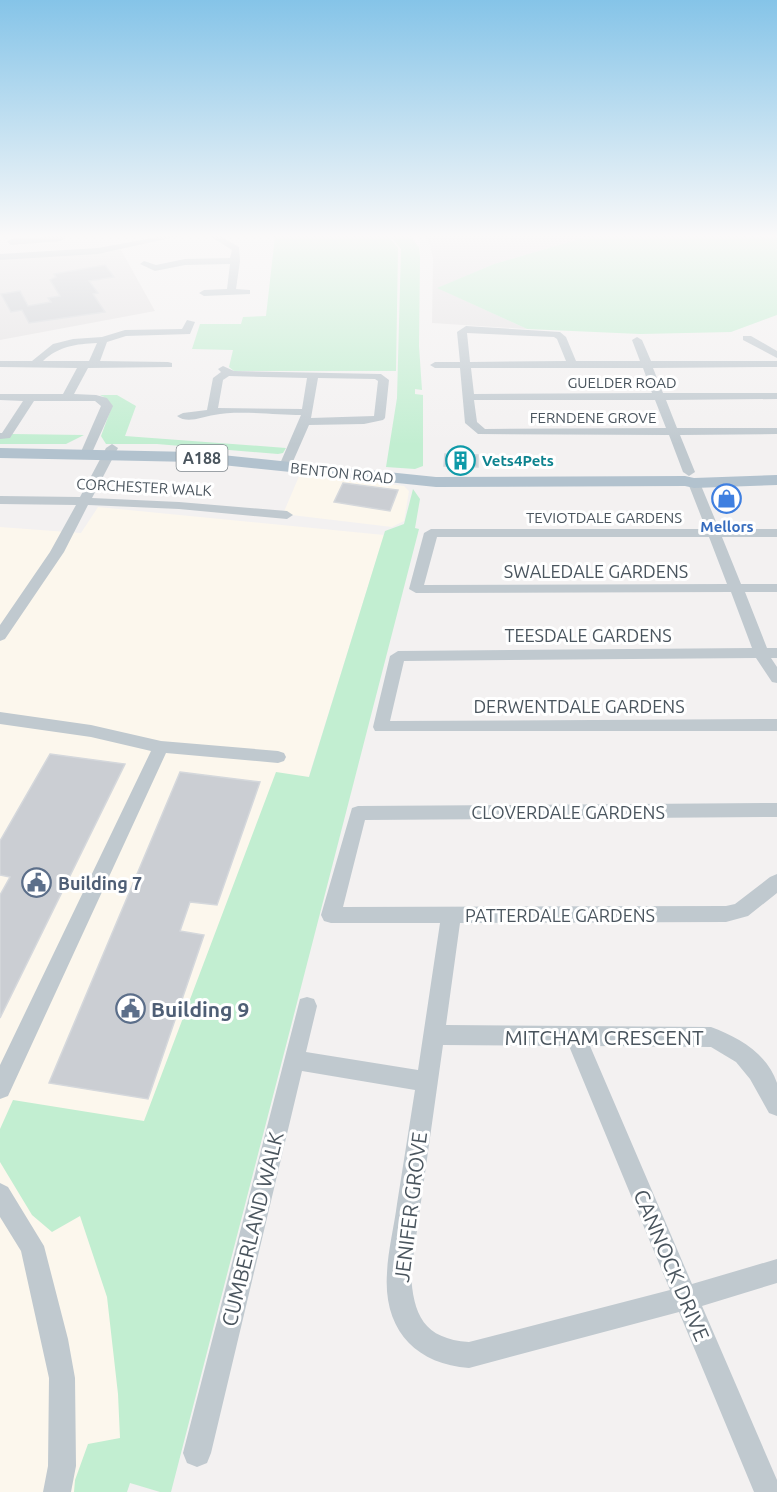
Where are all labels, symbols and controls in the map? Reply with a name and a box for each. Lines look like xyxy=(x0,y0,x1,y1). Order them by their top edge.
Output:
street label: GUELDER ROAD xyxy=(567,374,677,391)
street label: FERNDENE GROVE xyxy=(530,409,656,426)
building icon: Vets4Pets xyxy=(445,444,477,476)
road number: A188 xyxy=(176,445,228,471)
place label: Vets4Pets xyxy=(482,452,554,469)
street label: BENTON ROAD xyxy=(290,459,394,487)
street label: CORCHESTER WALK xyxy=(76,475,212,499)
shop icon: Mellors xyxy=(711,483,743,515)
street label: TEVIOTDALE GARDENS xyxy=(526,509,682,526)
place label: Mellors xyxy=(700,518,754,535)
street label: SWALEDALE GARDENS xyxy=(504,561,688,581)
street label: TEESDALE GARDENS xyxy=(504,625,672,645)
street label: DERWENTDALE GARDENS xyxy=(473,696,685,716)
street label: CLOVERDALE GARDENS xyxy=(471,802,665,822)
public building icon: Building 7 xyxy=(21,867,53,899)
place label: Building 7 xyxy=(58,873,142,893)
street label: PATTERDALE GARDENS xyxy=(465,905,655,925)
public building icon: Building 9 xyxy=(114,993,146,1025)
place label: Building 9 xyxy=(151,997,249,1021)
street label: MITCHAM CRESCENT xyxy=(504,1025,704,1049)
street label: CUMBERLAND WALK xyxy=(216,1129,288,1329)
street label: JENIFER GROVE xyxy=(389,1130,431,1284)
street label: CANNOCK DRIVE xyxy=(629,1186,715,1344)

